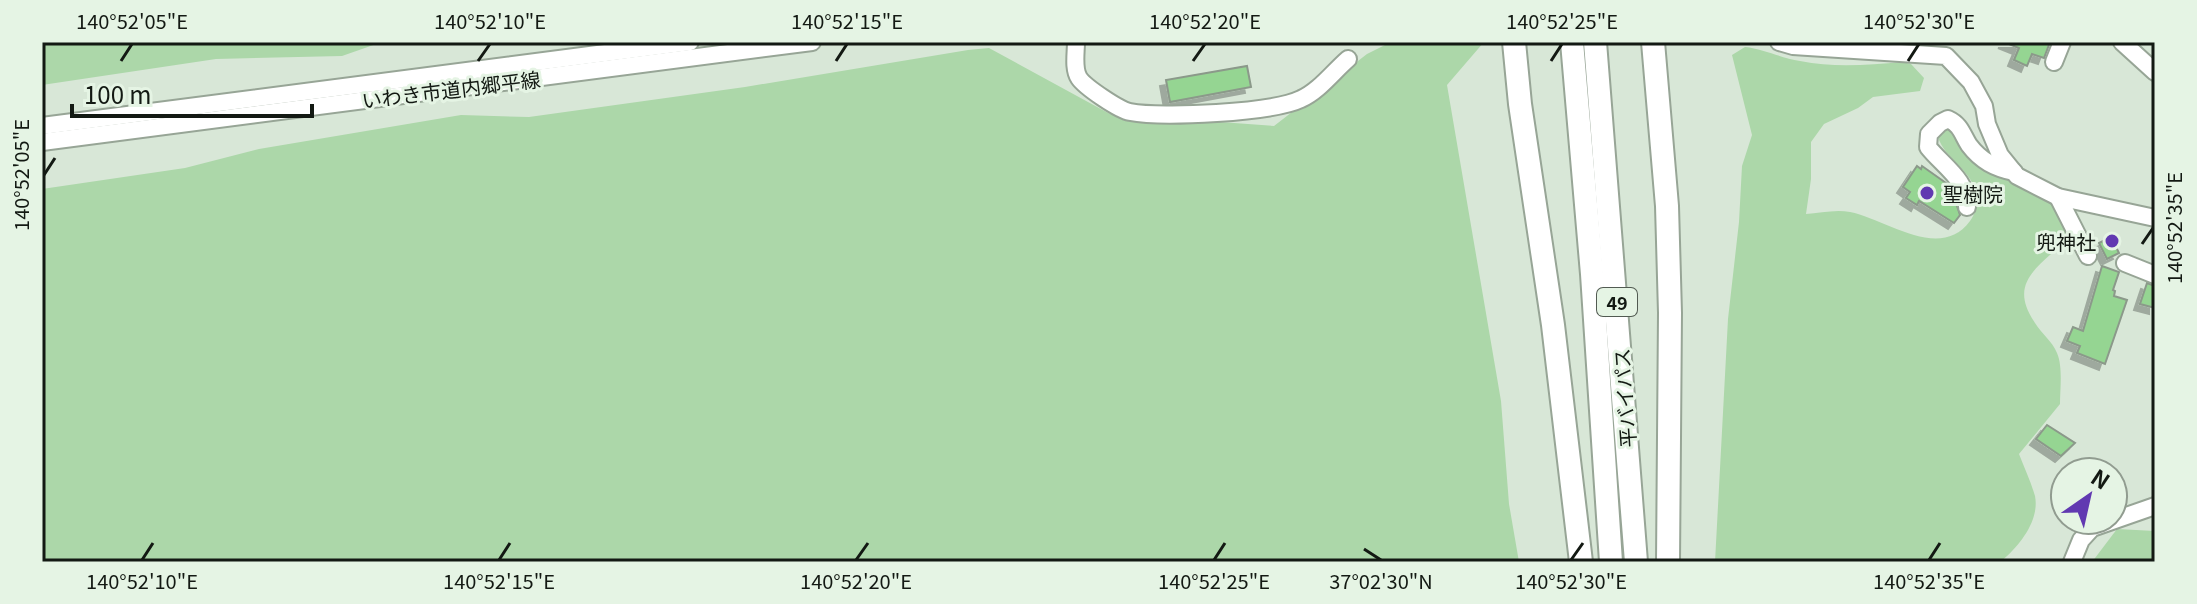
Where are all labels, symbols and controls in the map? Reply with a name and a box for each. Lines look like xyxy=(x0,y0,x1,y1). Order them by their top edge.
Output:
text: 140°52'05"E xyxy=(76,6,188,35)
text: 140°52'10"E xyxy=(434,6,546,35)
text: 140°52'15"E xyxy=(791,6,903,35)
text: 140°52'20"E xyxy=(1149,6,1261,35)
text: 140°52'25"E xyxy=(1506,6,1618,35)
text: 140°52'30"E xyxy=(1863,6,1975,35)
street label: いわき市道内郷平線 xyxy=(360,64,542,114)
scale bar xyxy=(72,68,312,118)
text: 100 m xyxy=(84,76,152,111)
text: 140°52'05"E xyxy=(6,119,35,231)
text: 140°52'35"E xyxy=(2159,172,2188,284)
place label: 聖樹院 xyxy=(1943,179,2003,208)
marker: 聖樹院 xyxy=(1918,184,1936,202)
place label: 兜神社 xyxy=(2036,227,2096,256)
marker: 兜神社 xyxy=(2103,232,2121,250)
road number: 49 xyxy=(1597,288,1637,316)
street label: 平バイパス xyxy=(1606,347,1642,449)
north arrow xyxy=(2049,456,2129,536)
text: N xyxy=(2086,460,2117,496)
text: 140°52'10"E xyxy=(86,566,198,595)
text: 140°52'15"E xyxy=(443,566,555,595)
text: 140°52'20"E xyxy=(800,566,912,595)
text: 140°52'25"E xyxy=(1158,566,1270,595)
text: 37°02'30"N xyxy=(1329,566,1433,595)
text: 140°52'30"E xyxy=(1515,566,1627,595)
text: 140°52'35"E xyxy=(1873,566,1985,595)

